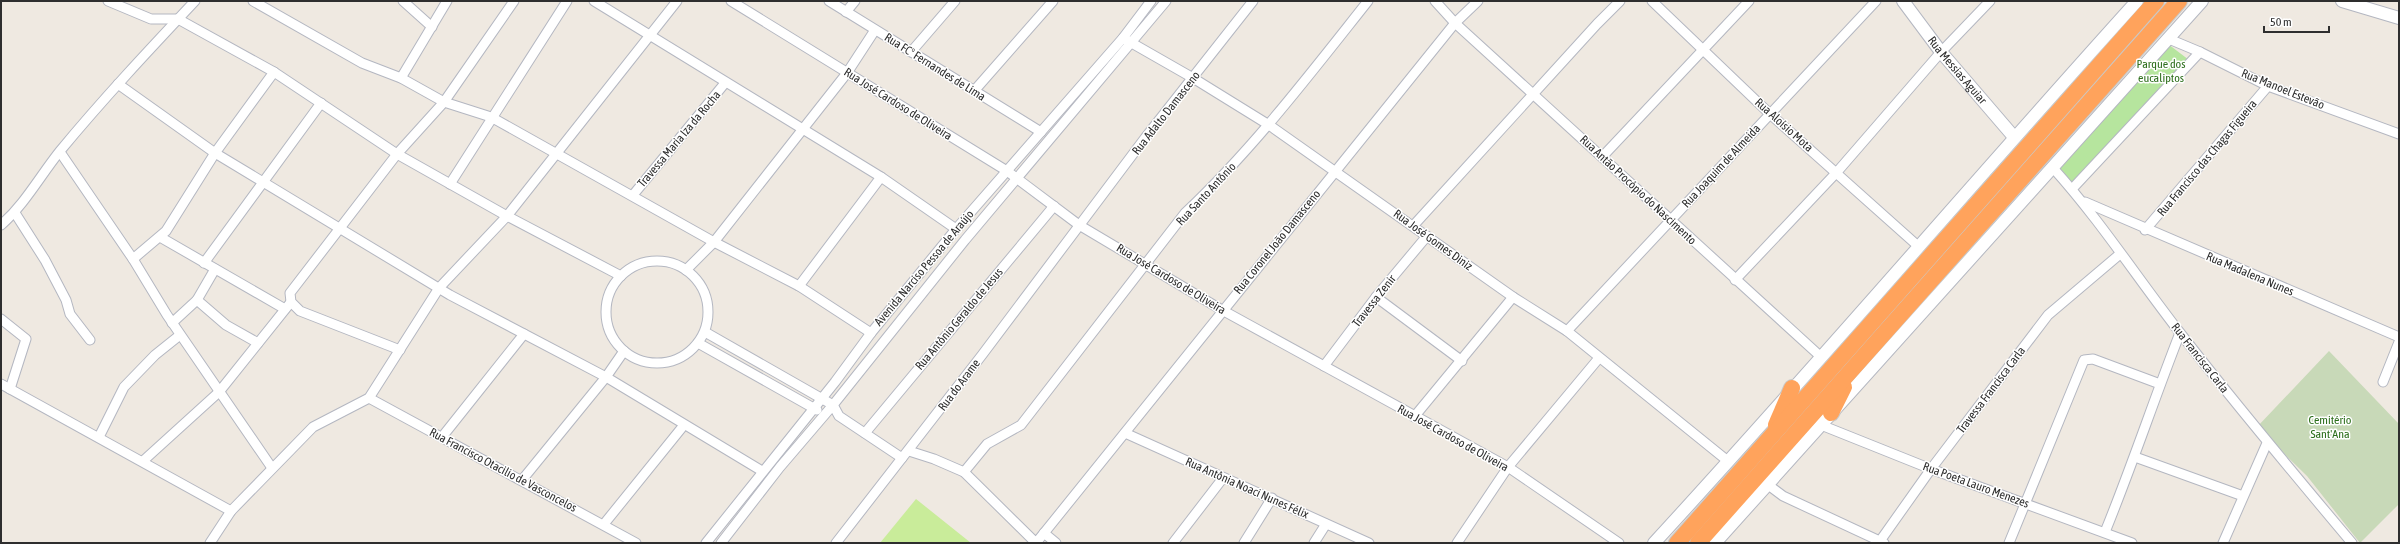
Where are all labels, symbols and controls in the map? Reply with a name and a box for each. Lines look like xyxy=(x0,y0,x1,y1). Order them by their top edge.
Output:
scale bar xyxy=(2264,8,2329,34)
text: 50 m xyxy=(2270,15,2292,29)
street label: Rua FCº Fernandes de Lima xyxy=(882,30,988,104)
street label: Rua Messias Aguiar xyxy=(1925,34,1990,107)
park label: Parque dos eucaliptos xyxy=(2137,57,2185,85)
street label: Rua José Cardoso de Oliveira xyxy=(841,65,955,143)
street label: Rua Manoel Estevão xyxy=(2239,66,2327,112)
street label: Rua Adalto Damasceno xyxy=(1129,68,1203,158)
street label: Travessa Maria Iza da Rocha xyxy=(635,88,723,190)
street label: Rua Aloísio Mota xyxy=(1752,95,1816,155)
street label: Rua Francisco das Chagas Figueira xyxy=(2154,97,2260,219)
street label: Rua Joaquim de Almeida xyxy=(1679,122,1763,210)
street label: Rua Antão Procópio do Nascimento xyxy=(1577,132,1699,248)
street label: Rua Santo Antônio xyxy=(1173,159,1239,228)
street label: Rua Coronel João Damasceno xyxy=(1231,187,1324,297)
street label: Avenida Narciso Pessoa de Araújo xyxy=(871,207,977,329)
street label: Rua José Gomes Diniz xyxy=(1391,207,1476,274)
street label: Rua José Cardoso de Oliveira xyxy=(1114,241,1228,317)
street label: Rua Madalena Nunes xyxy=(2204,249,2296,299)
street label: Rua Antônio Geraldo de Jesus xyxy=(912,265,1006,373)
street label: Travessa Zenir xyxy=(1349,272,1399,330)
street label: Rua Francisca Carla xyxy=(2168,320,2232,396)
street label: Travessa Francisca Carla xyxy=(1954,344,2028,436)
street label: Rua do Arame xyxy=(935,356,983,414)
street label: Rua José Cardoso de Oliveira xyxy=(1395,402,1511,474)
park label: Cemitério Sant'Ana xyxy=(2309,413,2352,441)
street label: Rua Francisco Otacilio de Vasconcelos xyxy=(427,425,579,515)
street label: Rua Antônia Noaci Nunes Félix xyxy=(1183,454,1311,522)
street label: Rua Poeta Lauro Menezes xyxy=(1921,459,2031,511)

